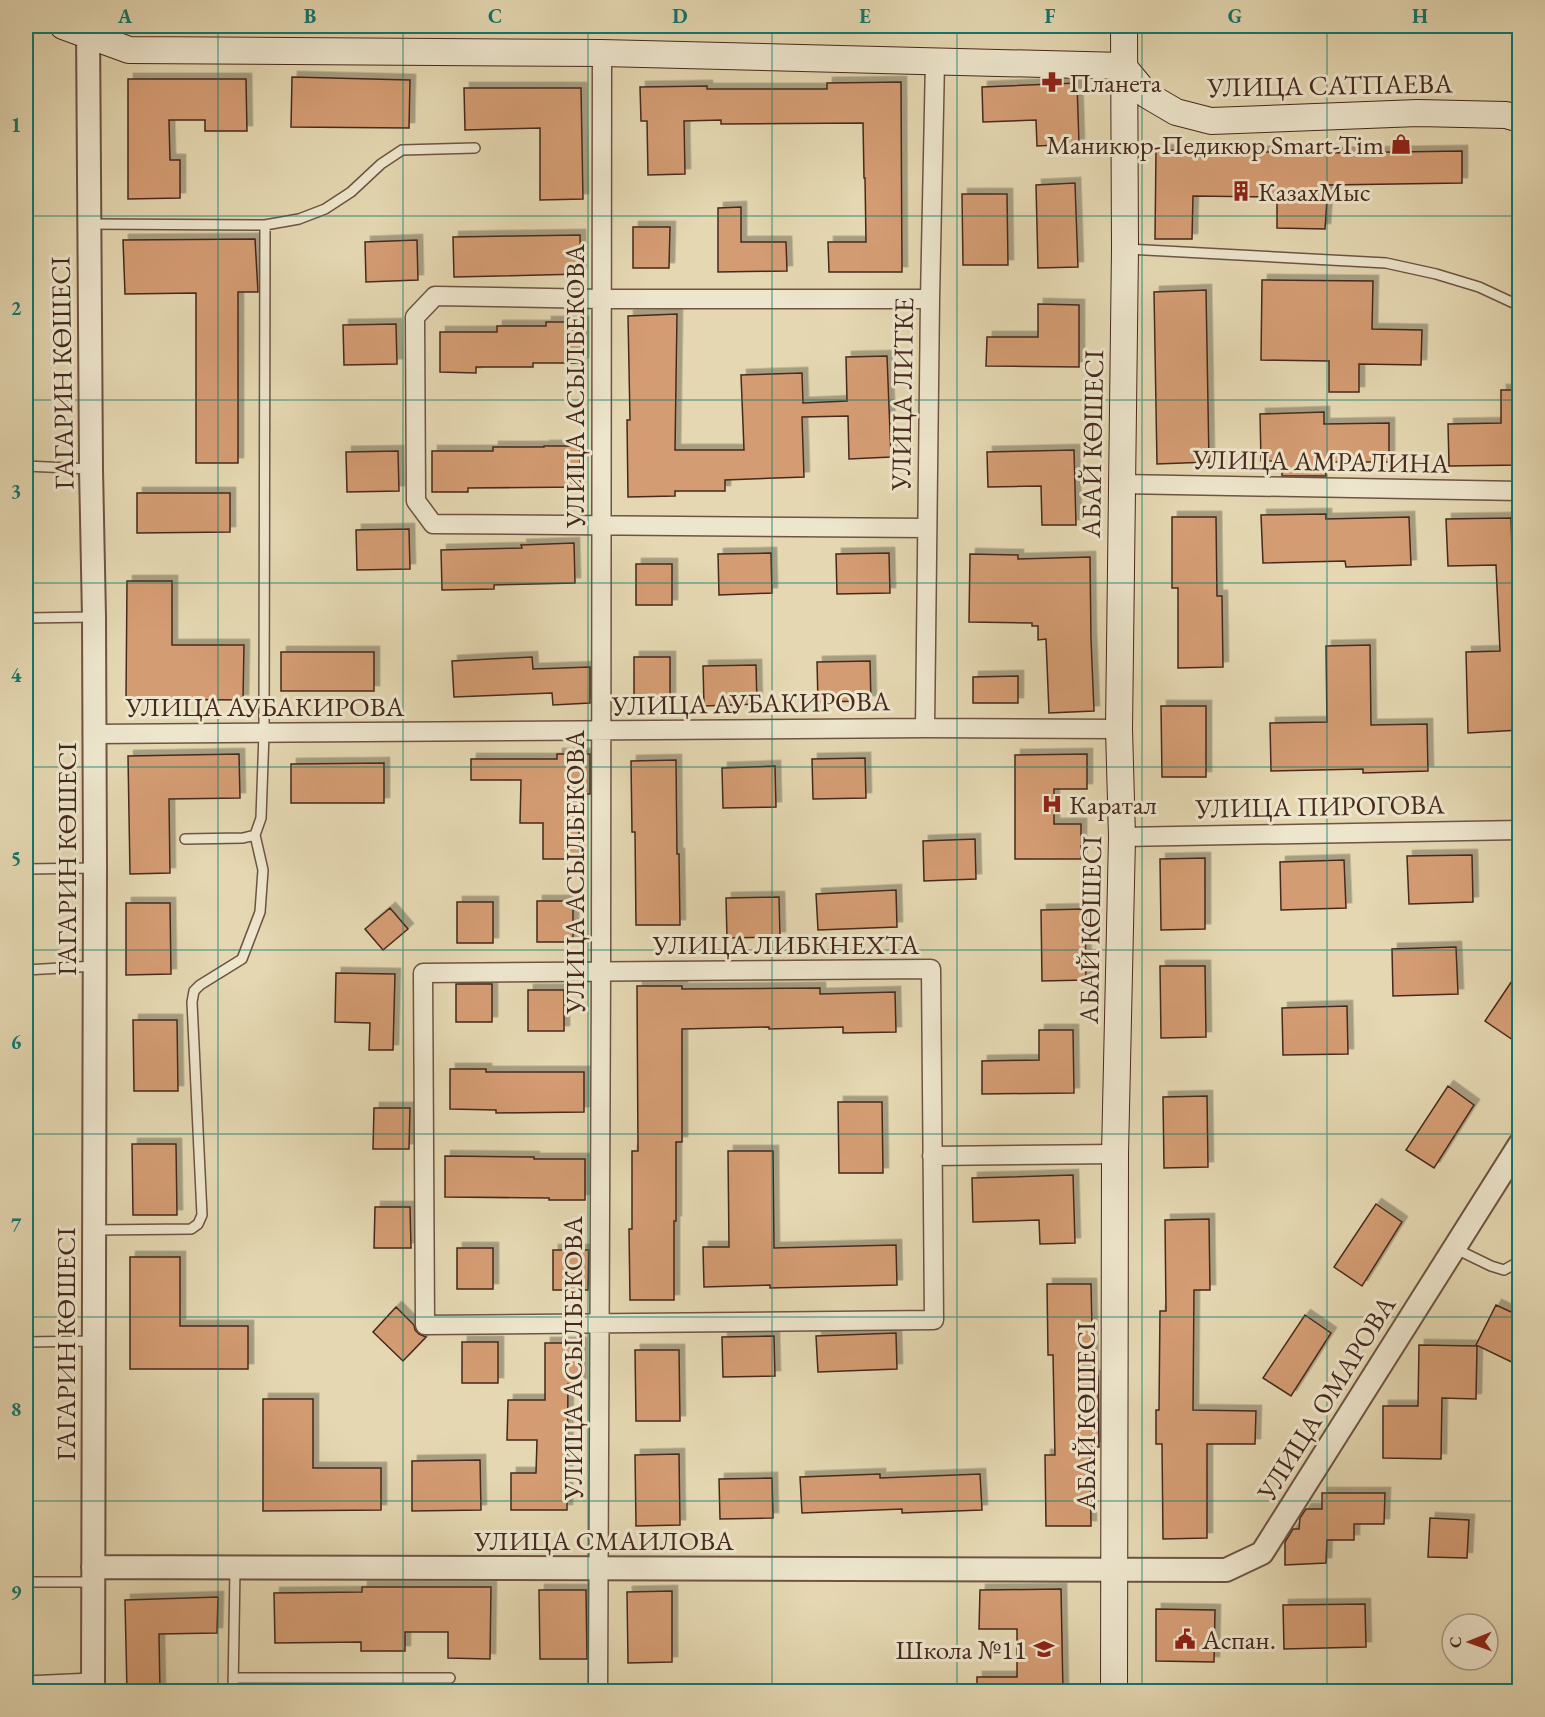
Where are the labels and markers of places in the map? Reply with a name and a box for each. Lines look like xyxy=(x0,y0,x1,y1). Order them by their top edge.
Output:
place label: Планета xyxy=(1069,65,1162,100)
pharmacy icon: Планета xyxy=(1040,70,1064,94)
place label: Маникюр-Педикюр Smart-Tim xyxy=(1046,127,1384,162)
shop icon: Маникюр-Педикюр Smart-Tim xyxy=(1389,132,1413,156)
place label: КазахМыс xyxy=(1258,174,1371,209)
building icon: КазахМыс xyxy=(1229,179,1253,203)
place label: Каратал xyxy=(1069,787,1157,822)
hospital icon: Каратал xyxy=(1040,792,1064,816)
place label: Аспан. xyxy=(1201,1622,1276,1657)
public building icon: Аспан. xyxy=(1173,1627,1197,1651)
place label: Школа №11 xyxy=(896,1632,1027,1667)
school or university icon: Школа №11 xyxy=(1032,1637,1056,1661)

